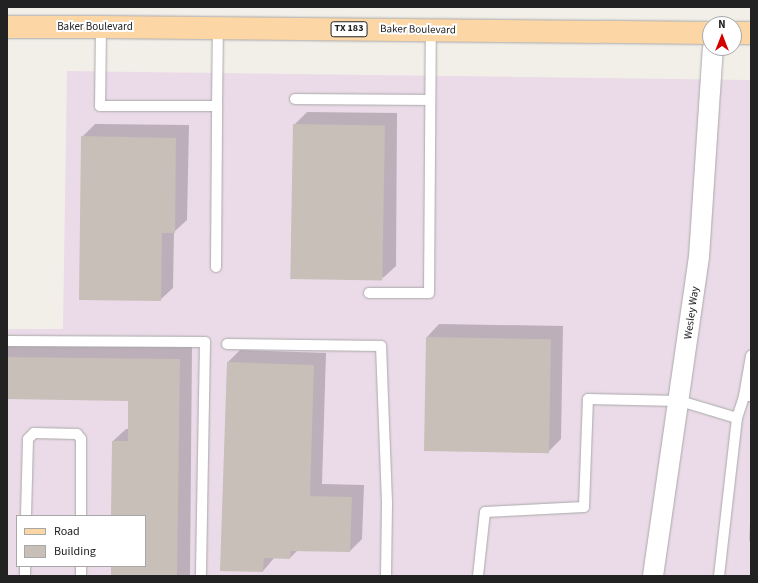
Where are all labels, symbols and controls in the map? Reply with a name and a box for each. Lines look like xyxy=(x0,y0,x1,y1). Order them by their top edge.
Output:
north arrow xyxy=(702,16,742,56)
text: N xyxy=(718,17,726,32)
street label: Baker Boulevard xyxy=(57,20,133,34)
road number: TX 183 xyxy=(330,21,368,37)
street label: Baker Boulevard xyxy=(380,23,456,37)
street label: Wesley Way xyxy=(682,286,702,340)
legend xyxy=(16,515,146,567)
text: Road xyxy=(54,523,80,540)
text: Building xyxy=(54,543,96,560)

